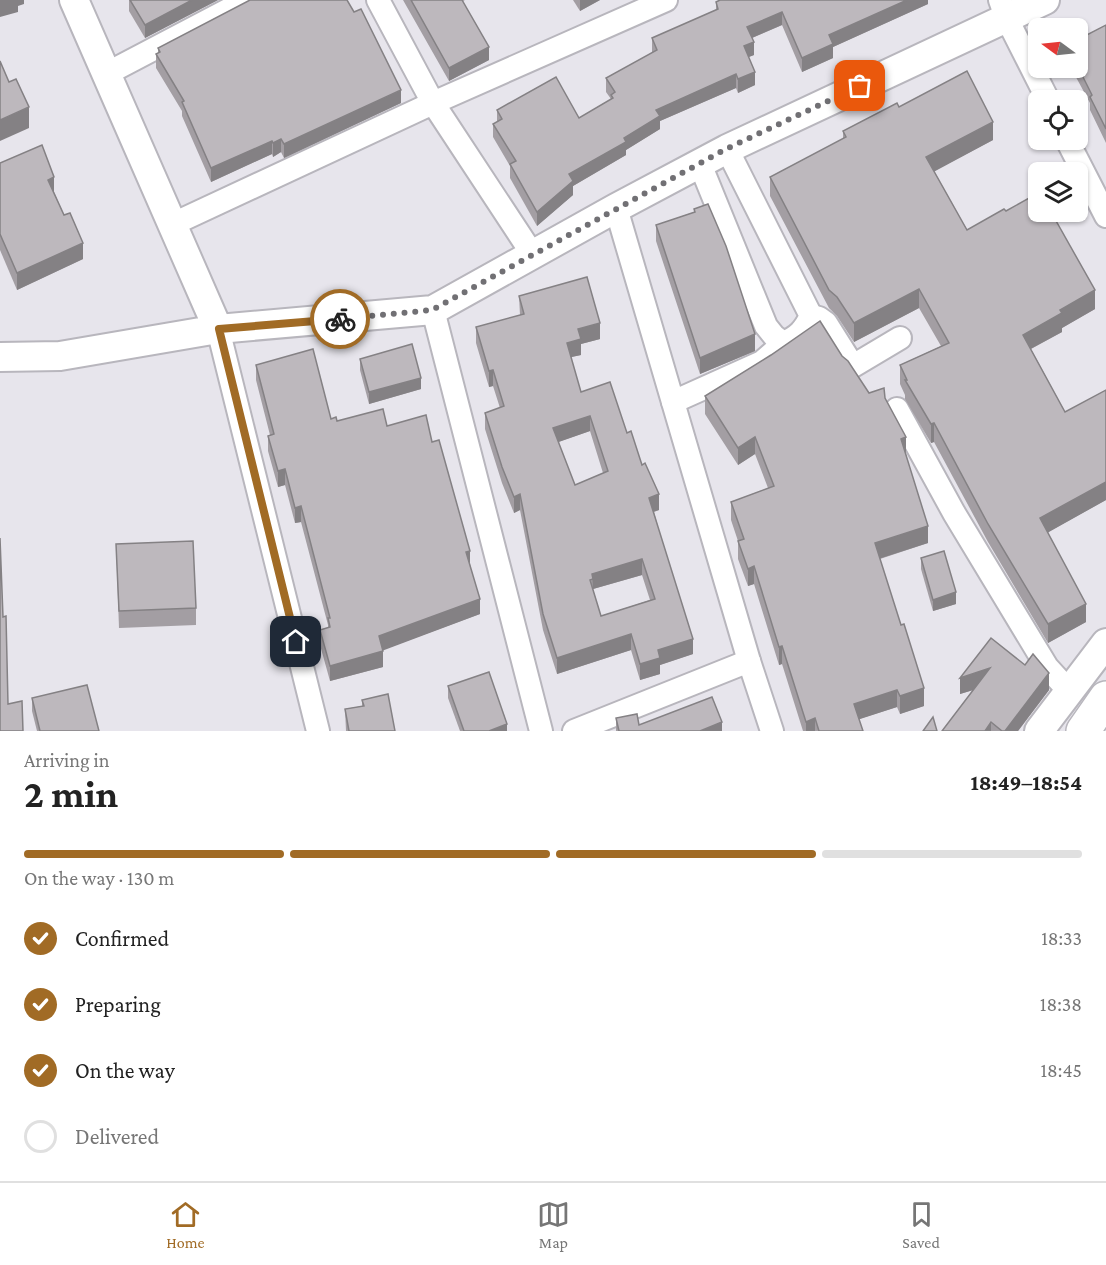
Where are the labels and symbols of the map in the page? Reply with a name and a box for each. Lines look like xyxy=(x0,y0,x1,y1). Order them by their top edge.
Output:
north arrow xyxy=(1028,18,1088,78)
pin xyxy=(834,60,885,111)
courier xyxy=(310,289,370,349)
pin xyxy=(270,616,321,667)

